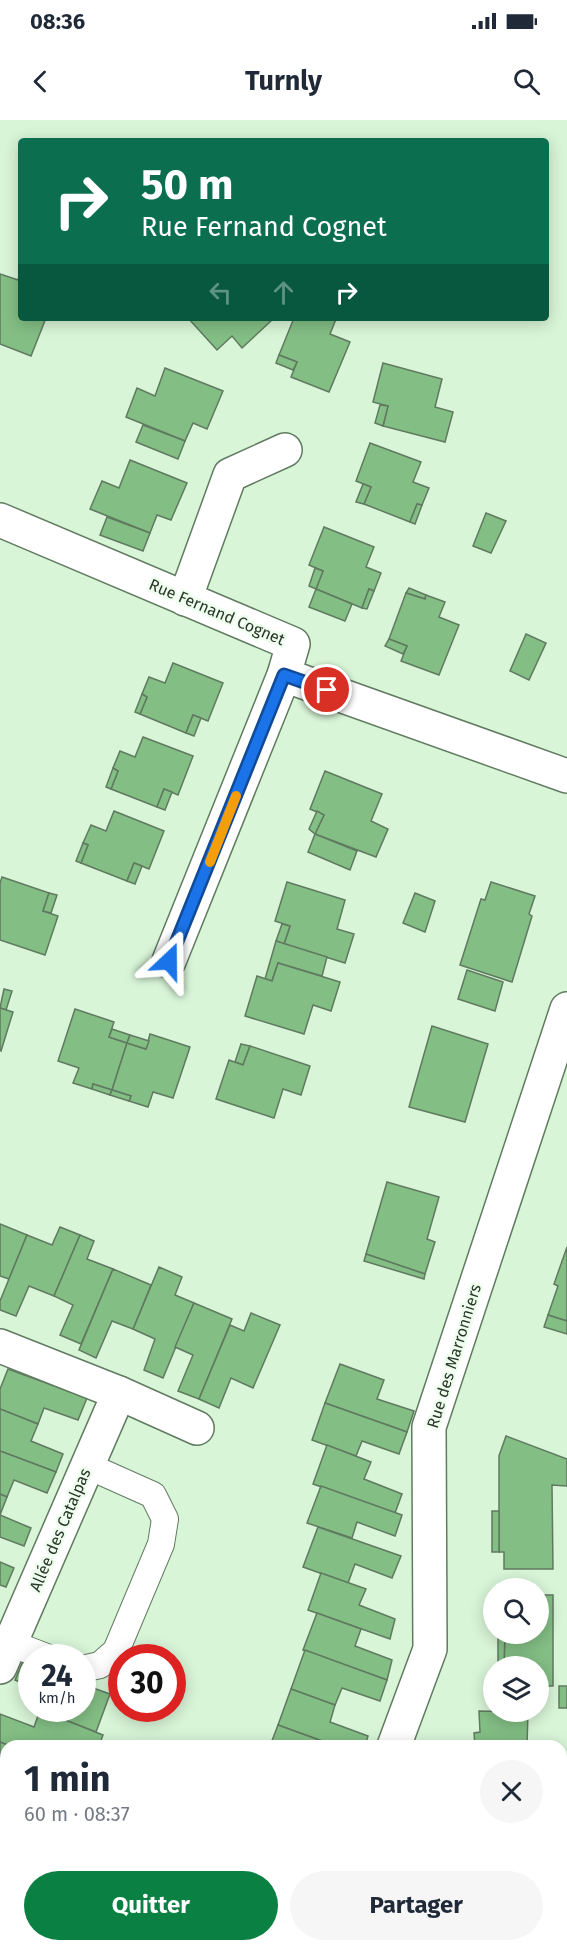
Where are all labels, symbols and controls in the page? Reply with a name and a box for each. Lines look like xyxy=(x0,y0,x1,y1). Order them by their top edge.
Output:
text: 08:36 xyxy=(30,8,85,35)
icon: back xyxy=(24,65,57,98)
text: Turnly xyxy=(245,65,322,97)
icon: search xyxy=(510,65,543,98)
text: 50 m xyxy=(141,160,234,210)
icon: right xyxy=(42,162,120,240)
text: Rue Fernand Cognet xyxy=(141,211,387,243)
icon: left xyxy=(204,276,237,309)
icon: ahead xyxy=(267,276,300,309)
icon: right xyxy=(330,276,363,309)
street label: Rue Fernand Cognet xyxy=(146,575,288,649)
pin xyxy=(301,664,352,715)
icon: arrive xyxy=(310,673,343,706)
position arrow xyxy=(137,929,201,993)
street label: Rue des Marronniers xyxy=(423,1282,485,1430)
street label: Allée des Catalpas xyxy=(25,1466,95,1594)
map controls xyxy=(483,1578,549,1722)
button: search xyxy=(483,1578,549,1644)
speed limit sign: 30 xyxy=(108,1644,186,1722)
button: layers xyxy=(483,1656,549,1722)
text: 24 xyxy=(41,1658,73,1694)
text: km/h xyxy=(38,1689,76,1707)
text: 1 min xyxy=(24,1757,111,1801)
button: close xyxy=(480,1760,543,1823)
text: 60 m · 08:37 xyxy=(24,1802,130,1826)
button: Quitter xyxy=(24,1871,278,1940)
button: Partager xyxy=(290,1871,543,1940)

